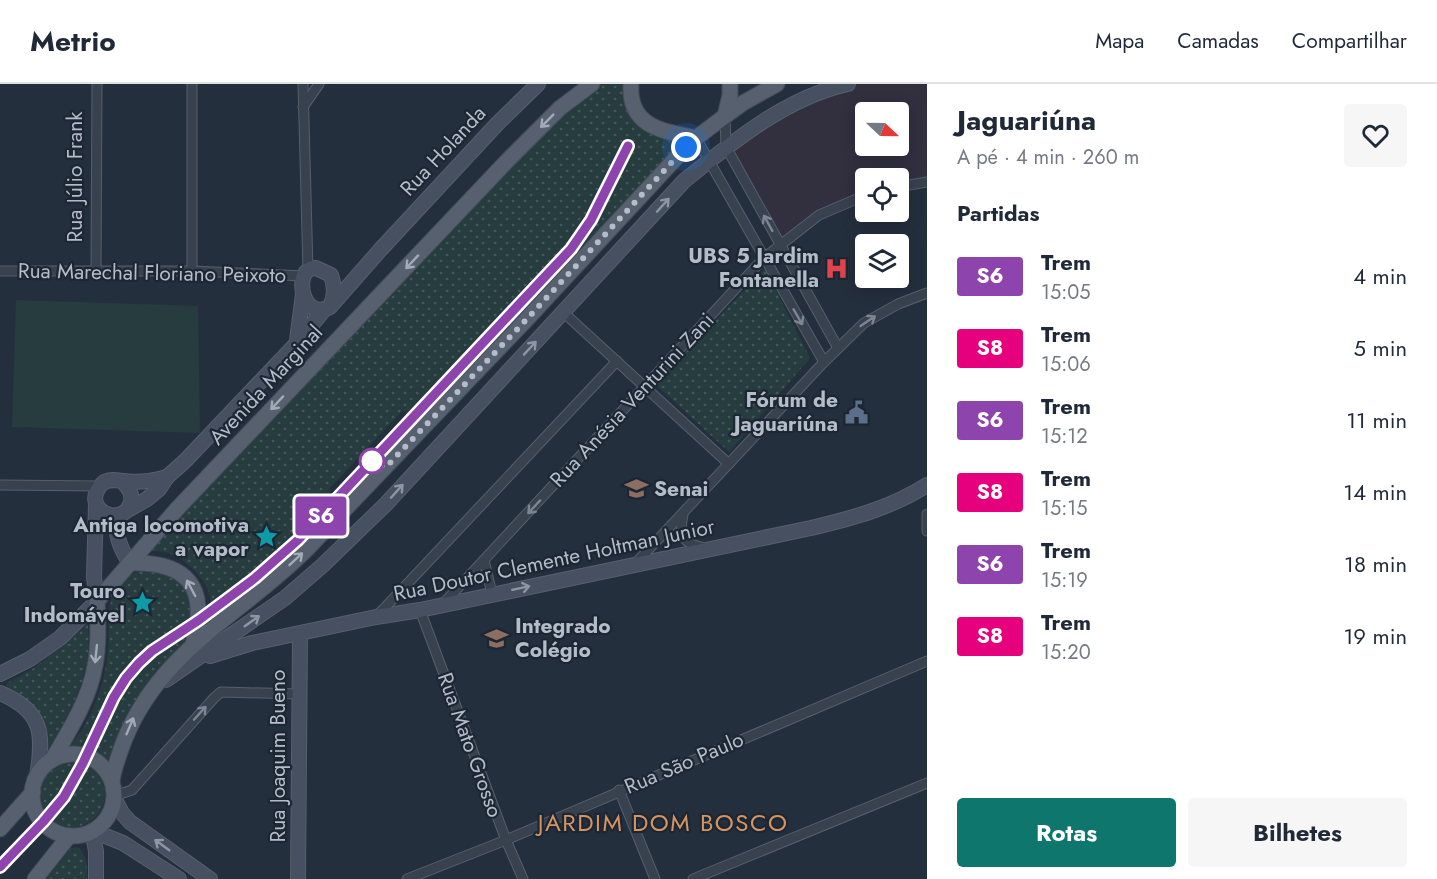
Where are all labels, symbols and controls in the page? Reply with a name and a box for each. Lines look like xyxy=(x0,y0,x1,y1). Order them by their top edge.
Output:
text: Metrio xyxy=(30,21,116,62)
text: Mapa xyxy=(1095,26,1144,56)
text: Camadas xyxy=(1177,26,1259,56)
text: Compartilhar xyxy=(1292,26,1407,56)
street label: Rua Holanda xyxy=(393,99,493,203)
text: Jaguariúna xyxy=(957,100,1096,141)
north arrow xyxy=(855,102,909,156)
map controls xyxy=(855,102,909,288)
button: heart xyxy=(1344,104,1407,167)
street label: Rua Júlio Frank xyxy=(60,111,90,242)
one-way arrow xyxy=(539,114,554,129)
your location xyxy=(671,132,701,162)
text: A pé · 4 min · 260 m xyxy=(957,143,1139,172)
button: locate xyxy=(855,168,909,222)
text: Partidas xyxy=(957,197,1039,229)
one-way arrow xyxy=(656,198,670,213)
one-way arrow xyxy=(762,215,774,232)
button: layers xyxy=(855,234,909,288)
place label: UBS 5 Jardim Fontanella xyxy=(688,241,819,295)
text: Trem xyxy=(1041,246,1091,278)
one-way arrow xyxy=(405,254,419,269)
hospital icon: UBS 5 Jardim Fontanella xyxy=(824,255,850,281)
street label: Rua Marechal Floriano Peixoto xyxy=(18,256,286,290)
text: 4 min xyxy=(1353,260,1407,292)
text: S6 xyxy=(976,261,1004,291)
text: 15:05 xyxy=(1041,278,1091,307)
street label: Rua Anésia Venturini Zani xyxy=(543,306,721,494)
one-way arrow xyxy=(792,308,804,325)
one-way arrow xyxy=(859,315,876,327)
street label: Avenida Marginal xyxy=(202,318,330,452)
text: Trem xyxy=(1041,318,1091,350)
text: 5 min xyxy=(1354,332,1407,364)
text: S8 xyxy=(977,333,1003,363)
one-way arrow xyxy=(522,341,536,356)
text: 15:06 xyxy=(1041,350,1091,379)
place label: Fórum de Jaguariúna xyxy=(730,385,838,439)
text: Trem xyxy=(1041,390,1091,422)
one-way arrow xyxy=(270,396,285,411)
public building icon: Fórum de Jaguariúna xyxy=(843,399,869,425)
text: 11 min xyxy=(1346,404,1407,436)
text: S6 xyxy=(976,405,1004,435)
text: 15:12 xyxy=(1041,422,1088,451)
unlabelled marker xyxy=(359,448,385,474)
text: Trem xyxy=(1041,462,1091,494)
place label: Senai xyxy=(654,474,708,504)
school or university icon: Senai xyxy=(623,476,649,502)
text: 14 min xyxy=(1343,476,1407,508)
text: S8 xyxy=(977,477,1003,507)
one-way arrow xyxy=(390,484,404,499)
text: 15:15 xyxy=(1041,494,1088,523)
line badge: S6 xyxy=(294,496,348,536)
one-way arrow xyxy=(526,499,541,514)
text: S6 xyxy=(307,501,335,531)
place label: Antiga locomotiva a vapor xyxy=(72,510,249,564)
street label: Rua Doutor Clemente Holtman Junior xyxy=(391,511,718,609)
place icon: Antiga locomotiva a vapor xyxy=(254,524,280,550)
text: Trem xyxy=(1041,534,1091,566)
text: 18 min xyxy=(1344,548,1407,580)
text: S6 xyxy=(976,549,1004,579)
one-way arrow xyxy=(288,553,303,567)
text: 15:19 xyxy=(1041,566,1088,595)
place label: Touro Indomável xyxy=(24,576,125,630)
one-way arrow xyxy=(185,580,197,597)
one-way arrow xyxy=(511,582,530,593)
place icon: Touro Indomável xyxy=(130,590,156,616)
text: Trem xyxy=(1041,606,1091,638)
place label: Integrado Colégio xyxy=(515,611,611,665)
one-way arrow xyxy=(244,615,260,627)
text: 19 min xyxy=(1343,620,1407,652)
text: S8 xyxy=(977,621,1003,651)
school or university icon: Integrado Colégio xyxy=(484,625,510,651)
text: 15:20 xyxy=(1041,638,1091,667)
one-way arrow xyxy=(90,644,101,664)
street label: Rua Mato Grosso xyxy=(430,668,510,822)
street label: Rua Joaquim Bueno xyxy=(263,670,293,842)
one-way arrow xyxy=(193,706,207,721)
one-way arrow xyxy=(125,717,136,735)
street label: Rua São Paulo xyxy=(620,724,748,802)
button: Rotas xyxy=(957,798,1176,867)
button: Bilhetes xyxy=(1188,798,1407,867)
district label: JARDIM DOM BOSCO xyxy=(535,805,788,840)
one-way arrow xyxy=(155,839,171,851)

